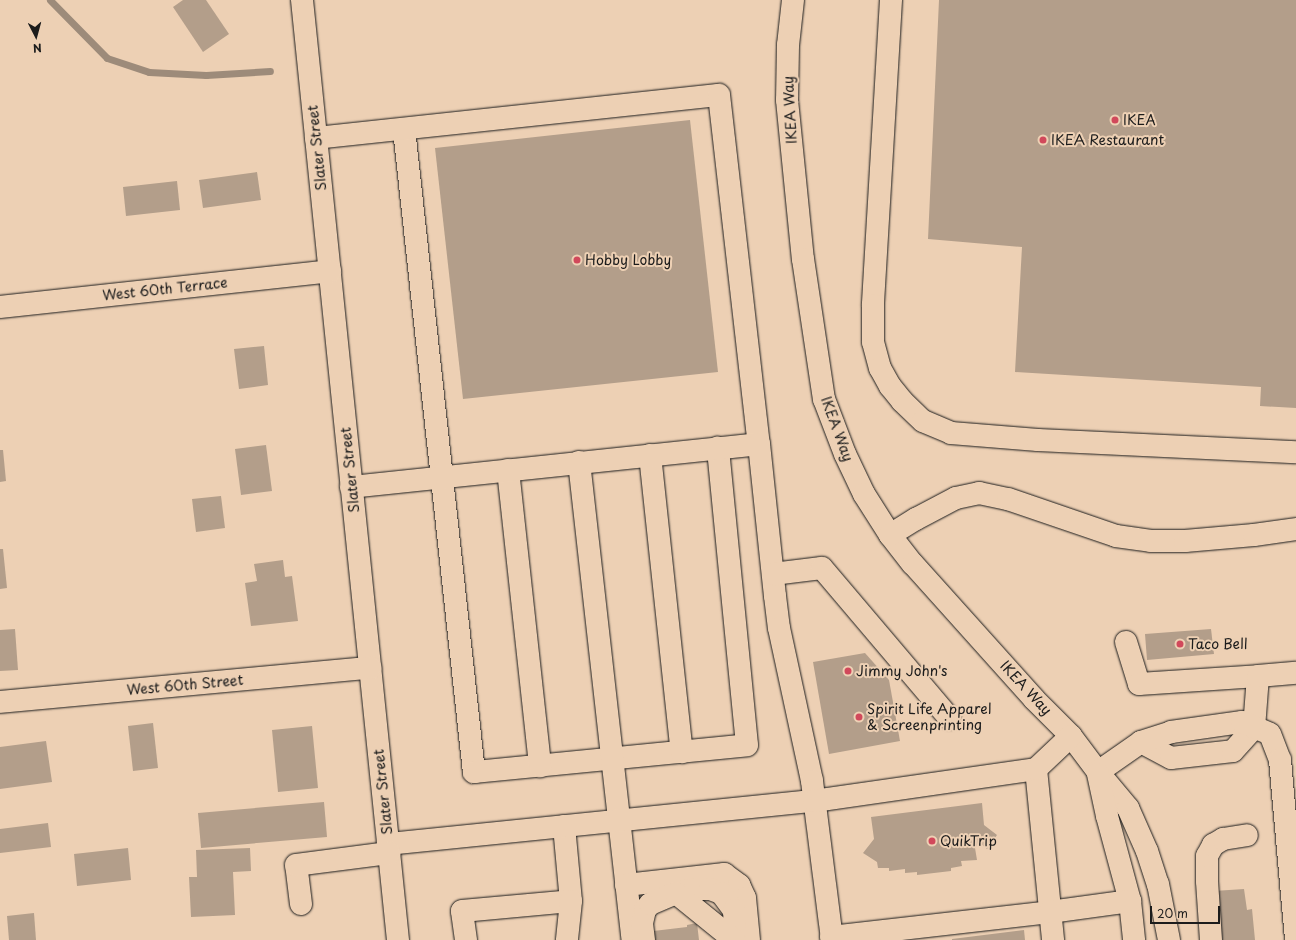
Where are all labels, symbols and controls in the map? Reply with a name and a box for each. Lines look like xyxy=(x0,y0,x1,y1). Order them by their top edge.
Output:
north arrow xyxy=(16,16,56,56)
text: N xyxy=(32,40,43,57)
street label: IKEA Way xyxy=(780,76,800,144)
street label: Slater Street xyxy=(304,104,330,192)
place label: IKEA xyxy=(1123,112,1156,128)
marker: IKEA xyxy=(1110,115,1120,125)
place label: IKEA Restaurant xyxy=(1051,132,1163,148)
marker: IKEA Restaurant xyxy=(1038,135,1048,145)
place label: Hobby Lobby xyxy=(585,252,672,268)
marker: Hobby Lobby xyxy=(572,255,582,265)
street label: West 60th Terrace xyxy=(101,274,229,304)
street label: IKEA Way xyxy=(818,395,856,463)
street label: Slater Street xyxy=(337,426,363,514)
place label: Taco Bell xyxy=(1188,636,1249,652)
marker: Taco Bell xyxy=(1175,639,1185,649)
street label: IKEA Way xyxy=(997,658,1055,718)
place label: Jimmy John's xyxy=(856,663,948,679)
marker: Jimmy John's xyxy=(843,666,853,676)
street label: West 60th Street xyxy=(126,672,244,698)
place label: Spirit Life Apparel & Screenprinting xyxy=(867,701,992,734)
marker: Spirit Life Apparel & Screenprinting xyxy=(854,712,864,722)
street label: Slater Street xyxy=(370,748,396,836)
place label: QuikTrip xyxy=(940,833,997,849)
marker: QuikTrip xyxy=(927,836,937,846)
scale bar xyxy=(1152,898,1222,924)
text: 20 m xyxy=(1157,904,1188,922)

